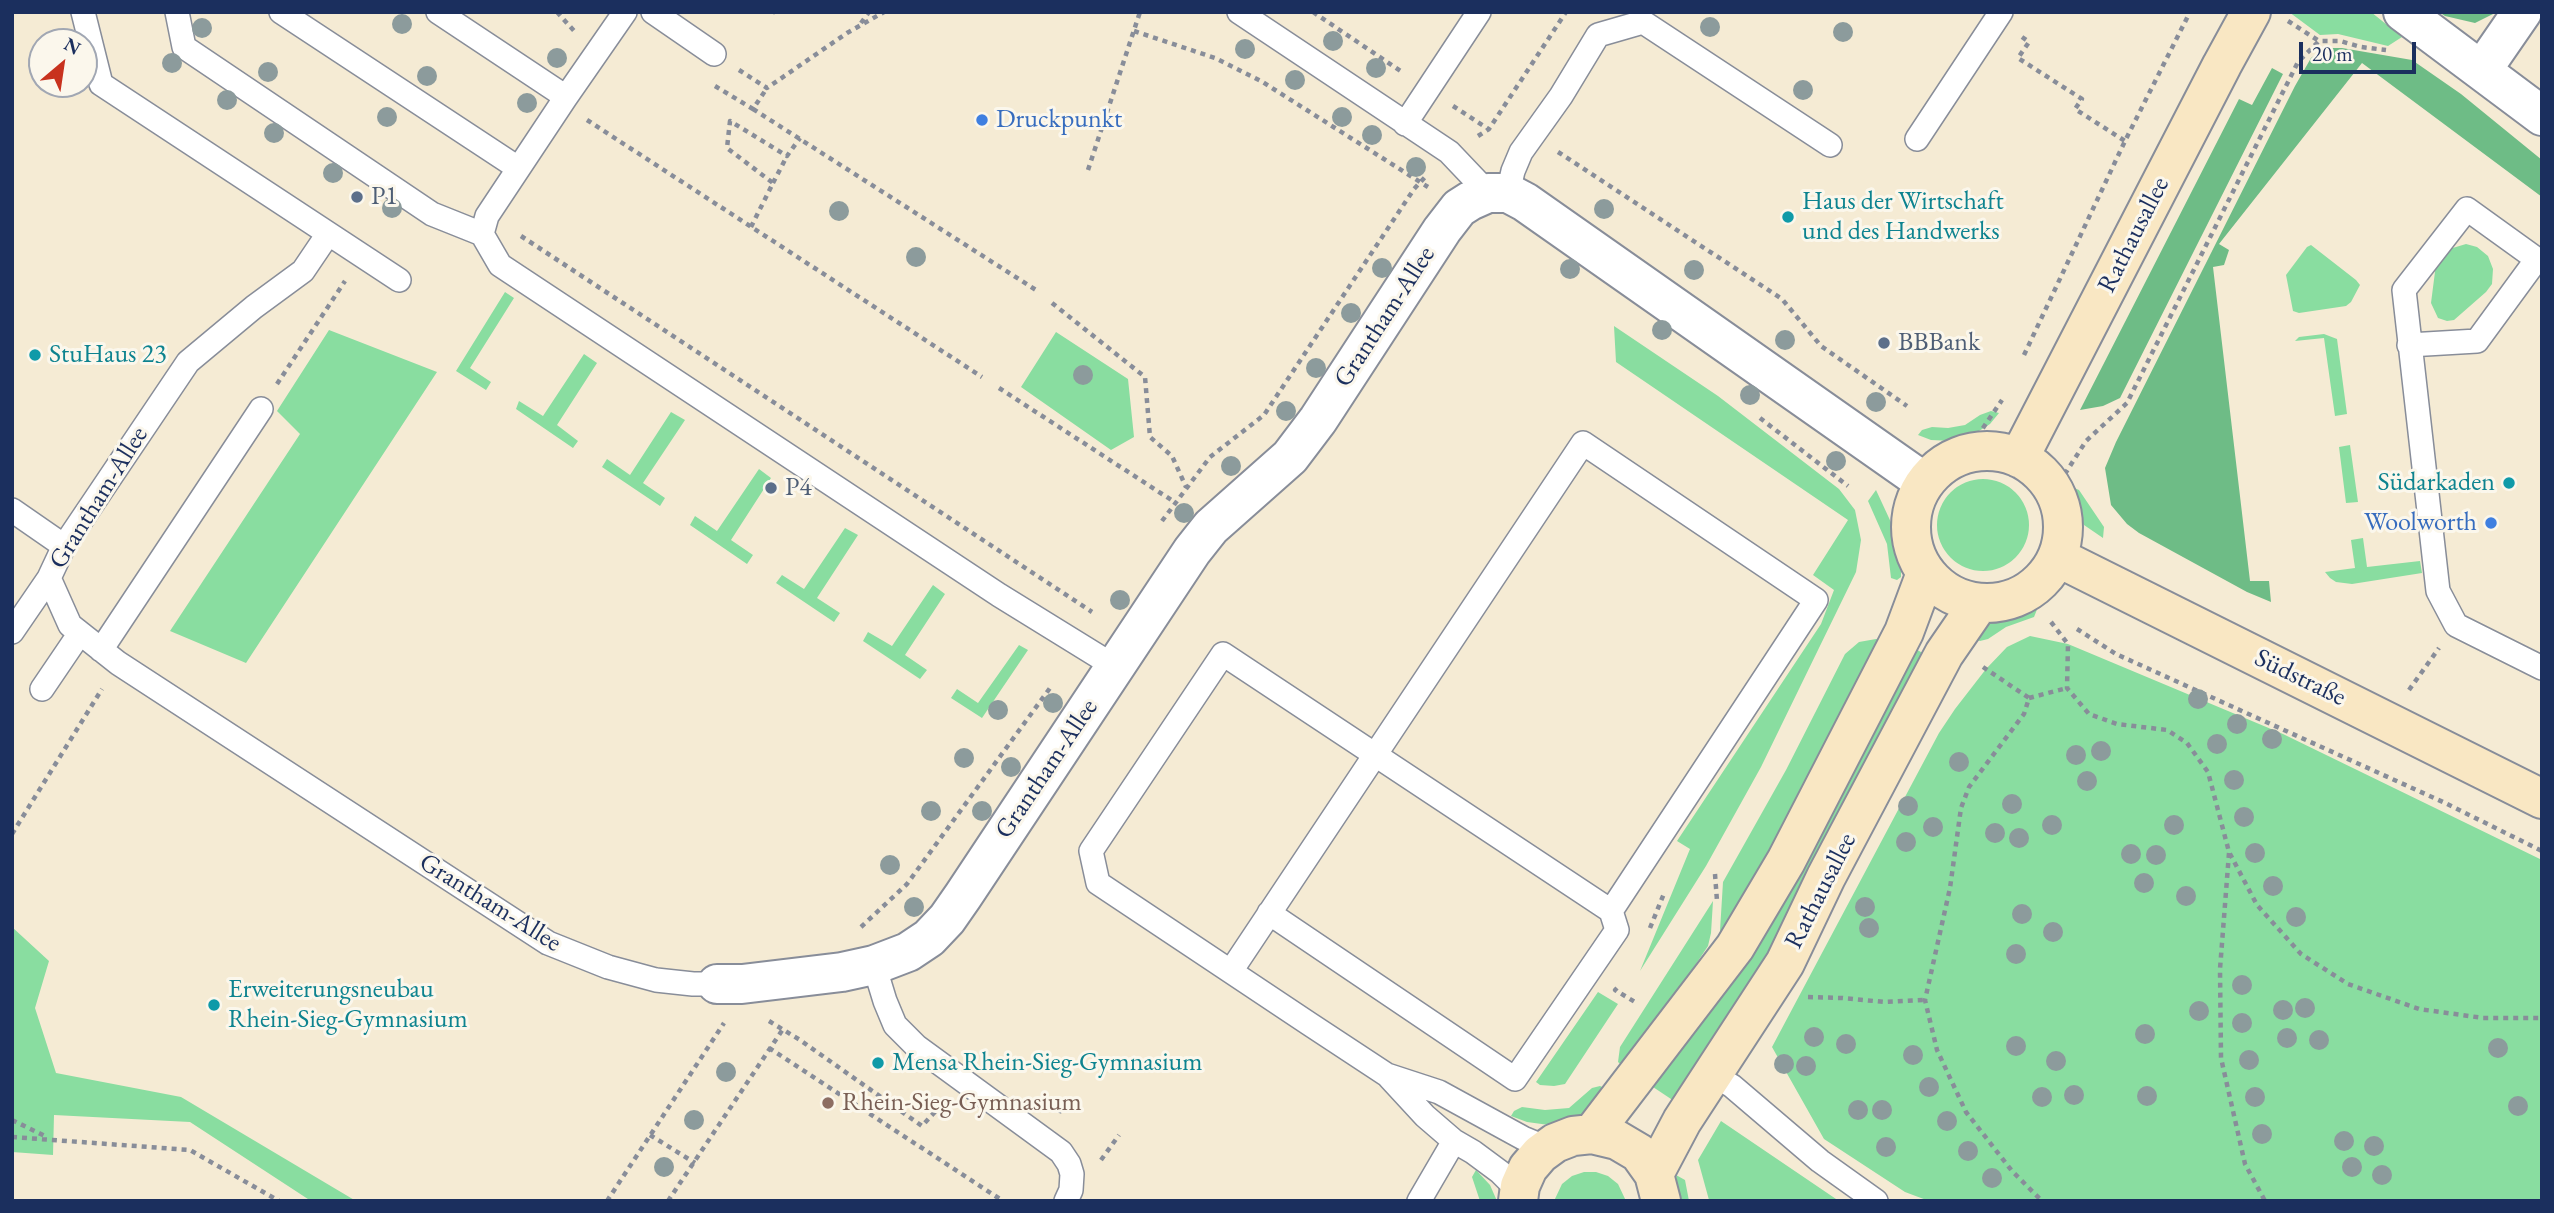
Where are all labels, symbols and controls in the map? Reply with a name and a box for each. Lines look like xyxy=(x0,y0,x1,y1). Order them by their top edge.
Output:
north arrow xyxy=(28,28,98,98)
scale bar xyxy=(2302,28,2419,72)
text: N xyxy=(60,31,85,61)
text: 20 m xyxy=(2312,40,2353,67)
place label: Druckpunkt xyxy=(996,104,1122,136)
marker: Druckpunkt xyxy=(974,112,990,128)
street label: Rathausallee xyxy=(2092,172,2176,298)
place label: P1 xyxy=(371,181,398,213)
place label: Haus der Wirtschaft und des Handwerks xyxy=(1802,186,2004,248)
marker: P1 xyxy=(349,189,365,205)
marker: Haus der Wirtschaft und des Handwerks xyxy=(1780,209,1796,225)
street label: Grantham-Allee xyxy=(1328,241,1442,393)
place label: BBBank xyxy=(1898,327,1980,359)
marker: BBBank xyxy=(1876,335,1892,351)
place label: StuHaus 23 xyxy=(49,339,167,371)
marker: StuHaus 23 xyxy=(27,347,43,363)
street label: Grantham-Allee xyxy=(43,421,155,575)
place label: Südarkaden xyxy=(2377,467,2495,499)
place label: P4 xyxy=(785,472,812,504)
marker: Südarkaden xyxy=(2501,475,2517,491)
marker: P4 xyxy=(763,480,779,496)
place label: Woolworth xyxy=(2364,507,2477,539)
marker: Woolworth xyxy=(2483,515,2499,531)
street label: Südstraße xyxy=(2249,643,2351,713)
street label: Grantham-Allee xyxy=(989,693,1105,845)
street label: Rathausallee xyxy=(1779,828,1863,954)
street label: Grantham-Allee xyxy=(413,847,567,959)
place label: Erweiterungsneubau Rhein-Sieg-Gymnasium xyxy=(228,974,468,1036)
marker: Erweiterungsneubau Rhein-Sieg-Gymnasium xyxy=(206,997,222,1013)
place label: Mensa Rhein-Sieg-Gymnasium xyxy=(892,1047,1202,1079)
marker: Mensa Rhein-Sieg-Gymnasium xyxy=(870,1055,886,1071)
place label: Rhein-Sieg-Gymnasium xyxy=(842,1087,1082,1119)
marker: Rhein-Sieg-Gymnasium xyxy=(820,1095,836,1111)

